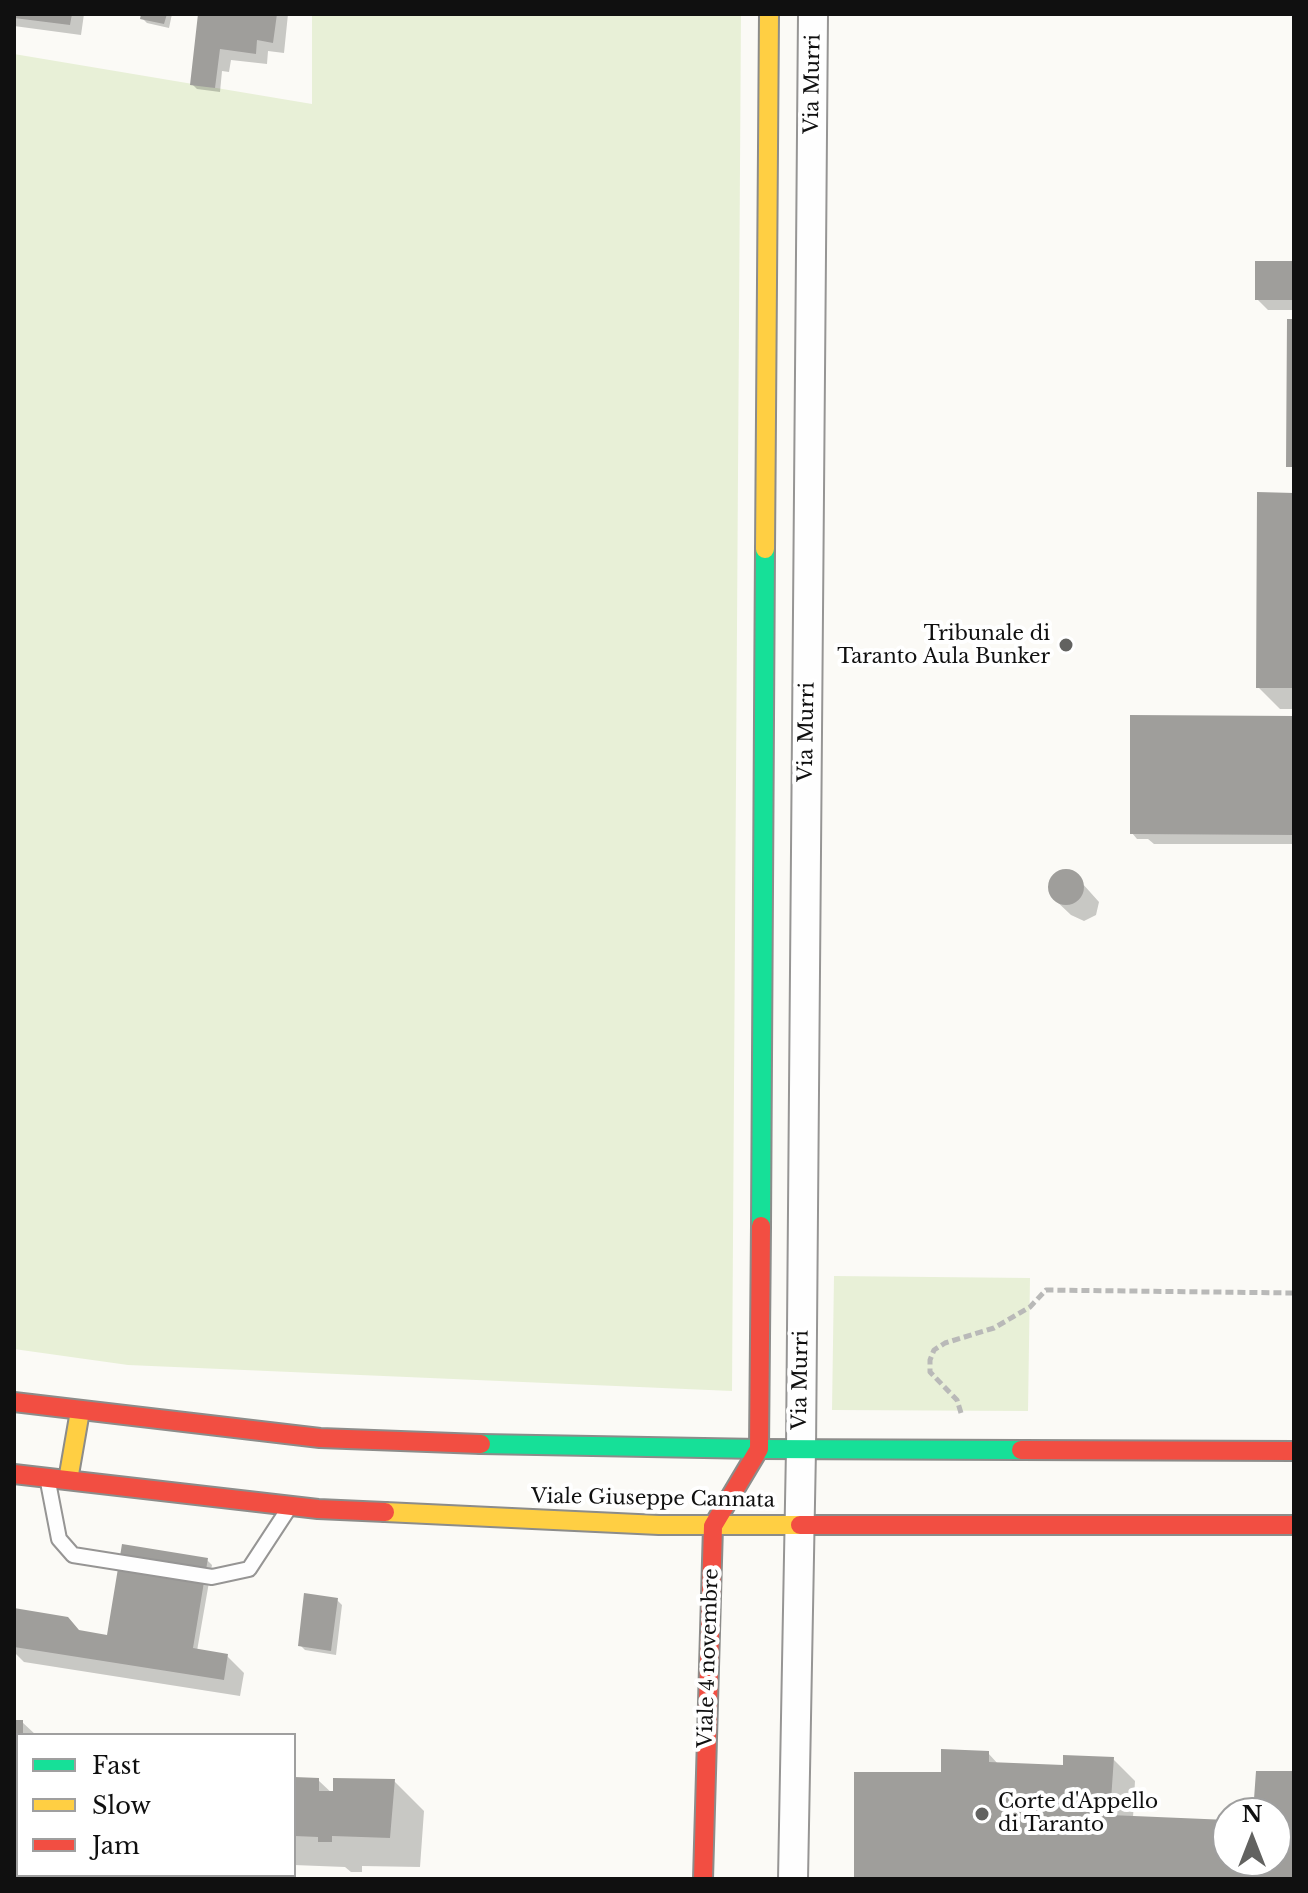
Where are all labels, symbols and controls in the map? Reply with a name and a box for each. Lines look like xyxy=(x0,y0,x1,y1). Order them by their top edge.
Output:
street label: Via Murri xyxy=(800,34,826,134)
place label: Tribunale di Taranto Aula Bunker xyxy=(837,622,1050,669)
marker: Tribunale di Taranto Aula Bunker xyxy=(1057,636,1075,654)
street label: Via Murri xyxy=(794,682,820,782)
street label: Via Murri xyxy=(788,1330,814,1430)
street label: Viale Giuseppe Cannata xyxy=(531,1485,775,1513)
street label: Viale 4 novembre xyxy=(694,1568,724,1748)
legend xyxy=(16,1733,296,1877)
text: Fast xyxy=(92,1751,140,1780)
place label: Corte d'Appello di Taranto xyxy=(998,1790,1158,1837)
text: Slow xyxy=(92,1791,151,1820)
north arrow xyxy=(1212,1797,1292,1877)
text: N xyxy=(1242,1801,1262,1828)
marker: Corte d'Appello di Taranto xyxy=(973,1805,991,1823)
text: Jam xyxy=(92,1831,140,1860)

